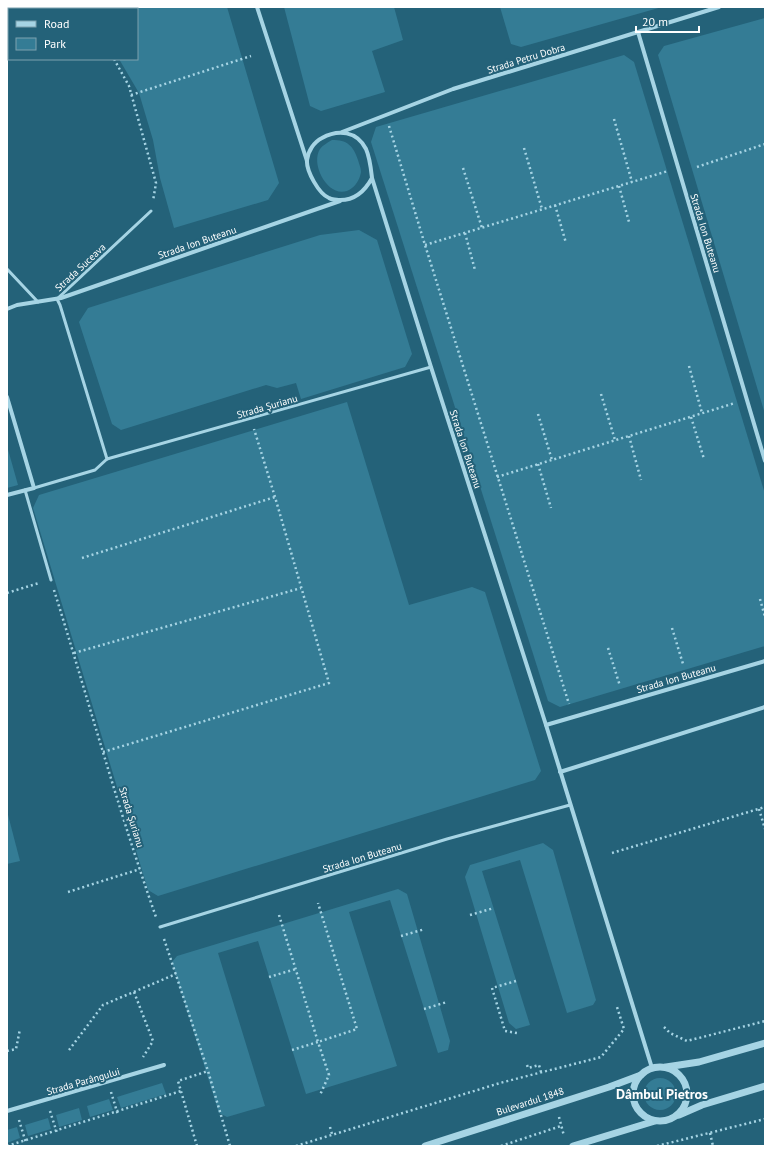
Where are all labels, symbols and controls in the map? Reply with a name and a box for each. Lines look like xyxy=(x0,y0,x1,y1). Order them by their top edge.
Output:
legend xyxy=(8,8,138,60)
scale bar xyxy=(636,8,699,34)
text: 20 m xyxy=(642,14,668,29)
text: Road xyxy=(44,16,69,31)
text: Park xyxy=(44,36,66,51)
street label: Strada Petru Dobra xyxy=(486,40,567,77)
street label: Strada Ion Buteanu xyxy=(687,192,724,274)
street label: Strada Ion Buteanu xyxy=(156,223,238,262)
street label: Strada Suceava xyxy=(52,240,109,294)
street label: Strada Șurianu xyxy=(235,392,299,421)
street label: Strada Ion Buteanu xyxy=(447,408,484,490)
street label: Strada Ion Buteanu xyxy=(635,661,717,696)
street label: Strada Șurianu xyxy=(116,785,147,849)
street label: Strada Ion Buteanu xyxy=(321,839,403,876)
street label: Strada Parângului xyxy=(45,1065,121,1098)
street label: Bulevardul 1848 xyxy=(495,1084,566,1119)
district label: Dâmbul Pietros xyxy=(616,1085,708,1103)

